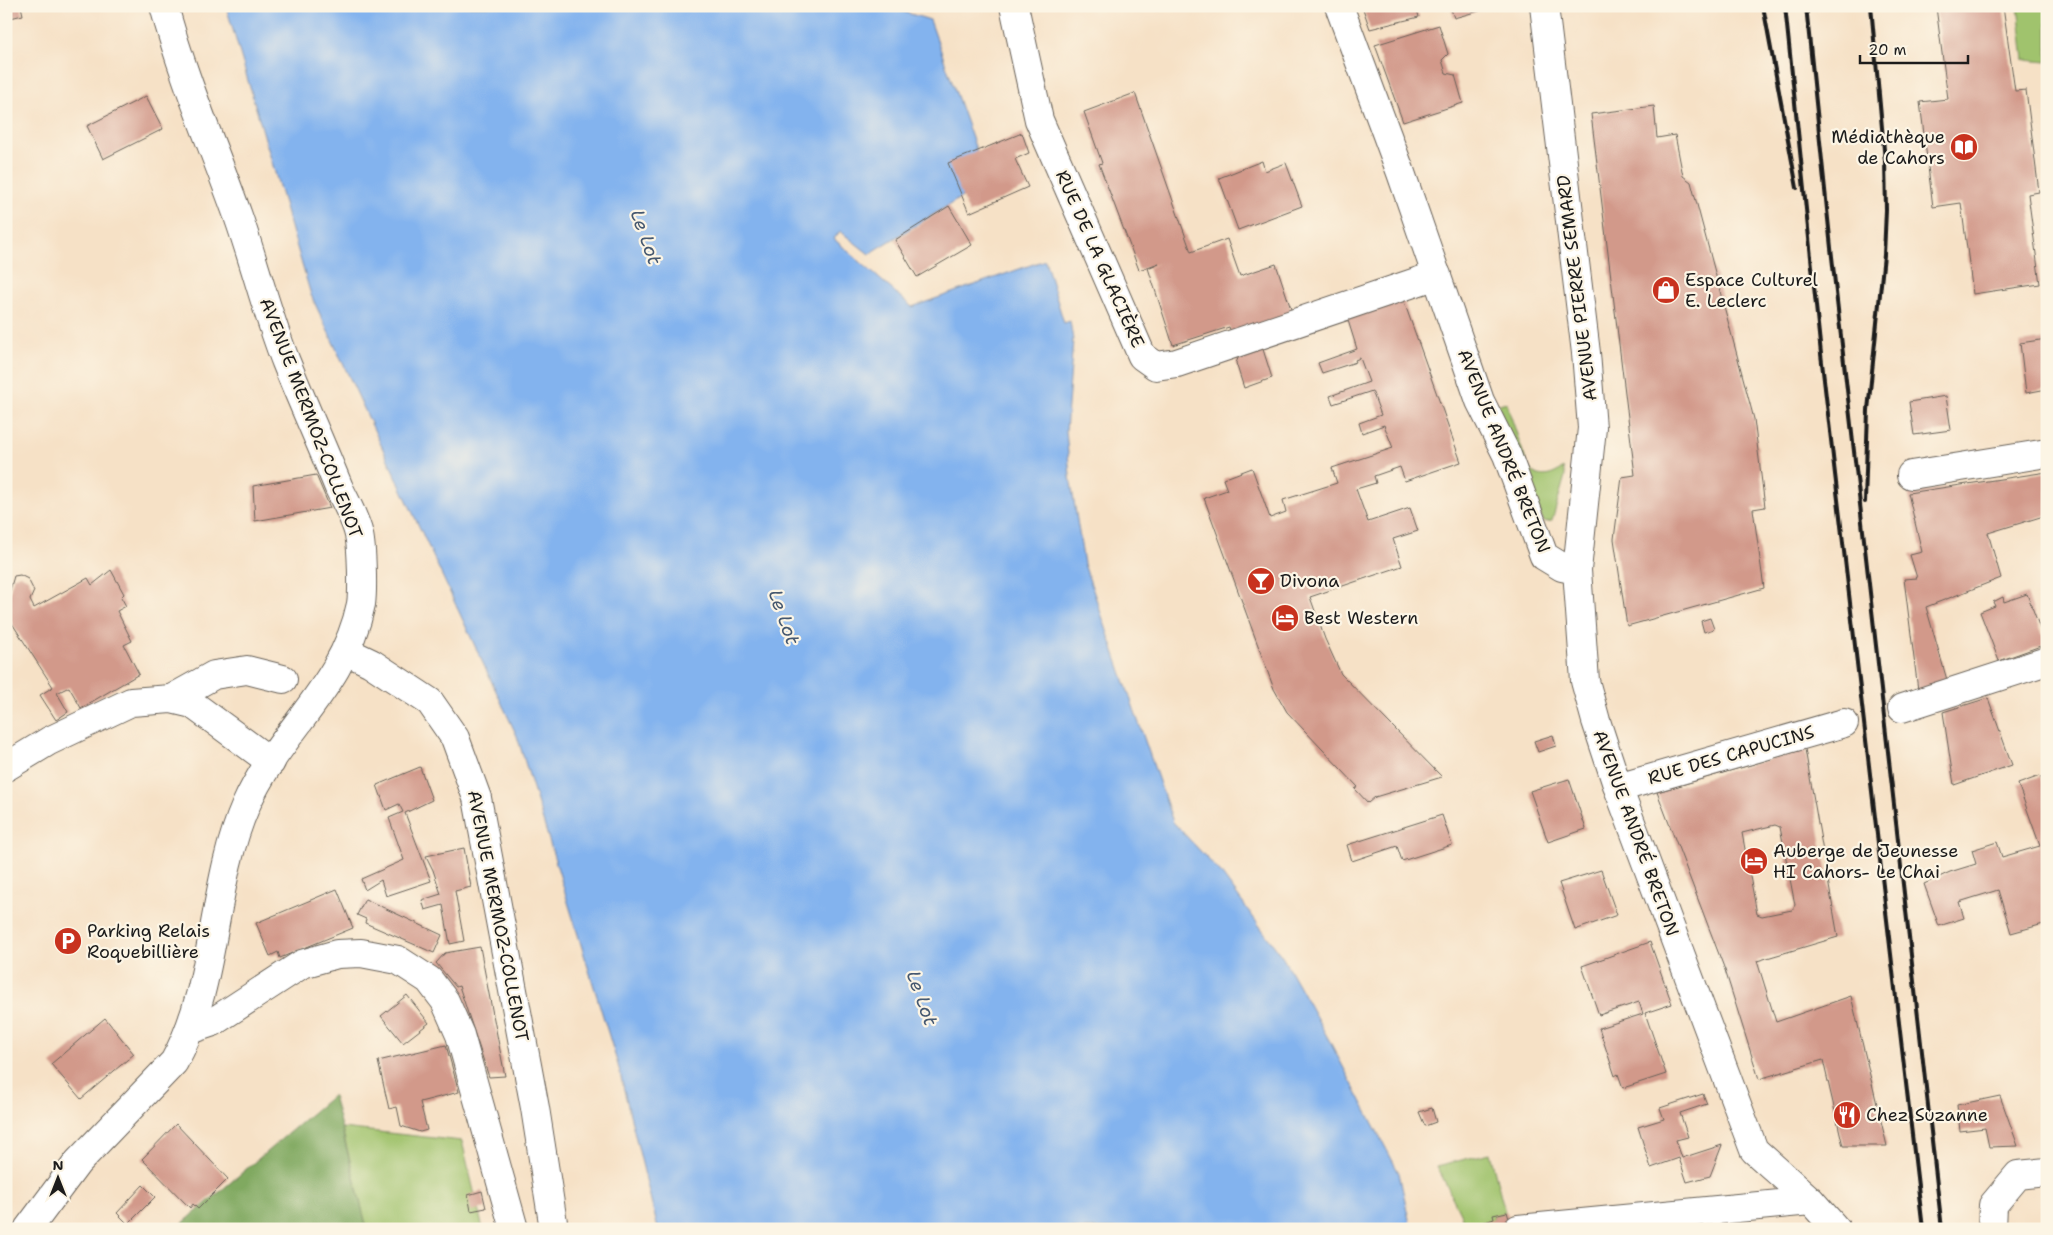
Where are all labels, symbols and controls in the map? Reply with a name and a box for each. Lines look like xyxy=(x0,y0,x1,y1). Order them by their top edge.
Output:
scale bar xyxy=(1860,32,1968,64)
text: 20 m xyxy=(1868,40,1907,60)
place label: Médiathèque de Cahors xyxy=(1831,125,1945,170)
library icon: Médiathèque de Cahors xyxy=(1949,132,1979,162)
street label: RUE DE LA GLACIÈRE xyxy=(1050,167,1150,351)
street label: AVENUE PIERRE SEMARD xyxy=(1551,173,1603,403)
water label: Le Lot xyxy=(625,206,668,269)
place label: Espace Culturel E. Leclerc xyxy=(1685,268,1819,313)
shop icon: Espace Culturel E. Leclerc xyxy=(1651,275,1681,305)
street label: AVENUE MERMOZ-COLLENOT xyxy=(254,294,368,542)
street label: AVENUE ANDRÉ BRETON xyxy=(1452,345,1556,557)
bar icon: Divona xyxy=(1246,566,1276,596)
place label: Divona xyxy=(1280,569,1339,593)
water label: Le Lot xyxy=(763,586,806,649)
hotel icon: Best Western xyxy=(1270,603,1300,633)
place label: Best Western xyxy=(1304,606,1418,630)
street label: RUE DES CAPUCINS xyxy=(1645,720,1817,790)
street label: AVENUE ANDRÉ BRETON xyxy=(1587,726,1685,940)
street label: AVENUE MERMOZ-COLLENOT xyxy=(462,788,534,1044)
place label: Auberge de Jeunesse HI Cahors- Le Chai xyxy=(1773,839,1958,884)
hotel icon: Auberge de Jeunesse HI Cahors- Le Chai xyxy=(1739,846,1769,876)
place label: Parking Relais Roquebillière xyxy=(87,919,210,964)
parking icon: Parking Relais Roquebillière xyxy=(53,926,83,956)
water label: Le Lot xyxy=(901,967,944,1030)
restaurant icon: Chez Suzanne xyxy=(1832,1100,1862,1130)
place label: Chez Suzanne xyxy=(1866,1103,1988,1127)
north arrow xyxy=(32,1152,82,1202)
text: N xyxy=(52,1156,64,1174)

